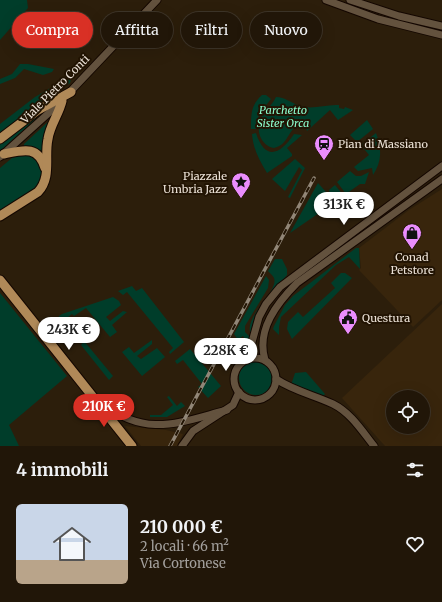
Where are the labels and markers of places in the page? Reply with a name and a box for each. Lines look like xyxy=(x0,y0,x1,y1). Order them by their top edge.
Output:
station icon: Pian di Massiano xyxy=(313,133,335,161)
place label: Pian di Massiano xyxy=(338,137,428,151)
place label: Piazzale Umbria Jazz xyxy=(163,169,227,196)
place icon: Piazzale Umbria Jazz xyxy=(230,171,252,199)
pin: 313K € xyxy=(311,192,377,226)
shop icon: Conad Petstore xyxy=(401,222,423,250)
place label: Conad Petstore xyxy=(390,250,434,277)
public building icon: Questura xyxy=(337,307,359,335)
place label: Questura xyxy=(362,311,410,325)
pin: 243K € xyxy=(36,317,102,351)
pin: 228K € xyxy=(193,338,259,372)
pin: 210K € xyxy=(71,394,137,428)

